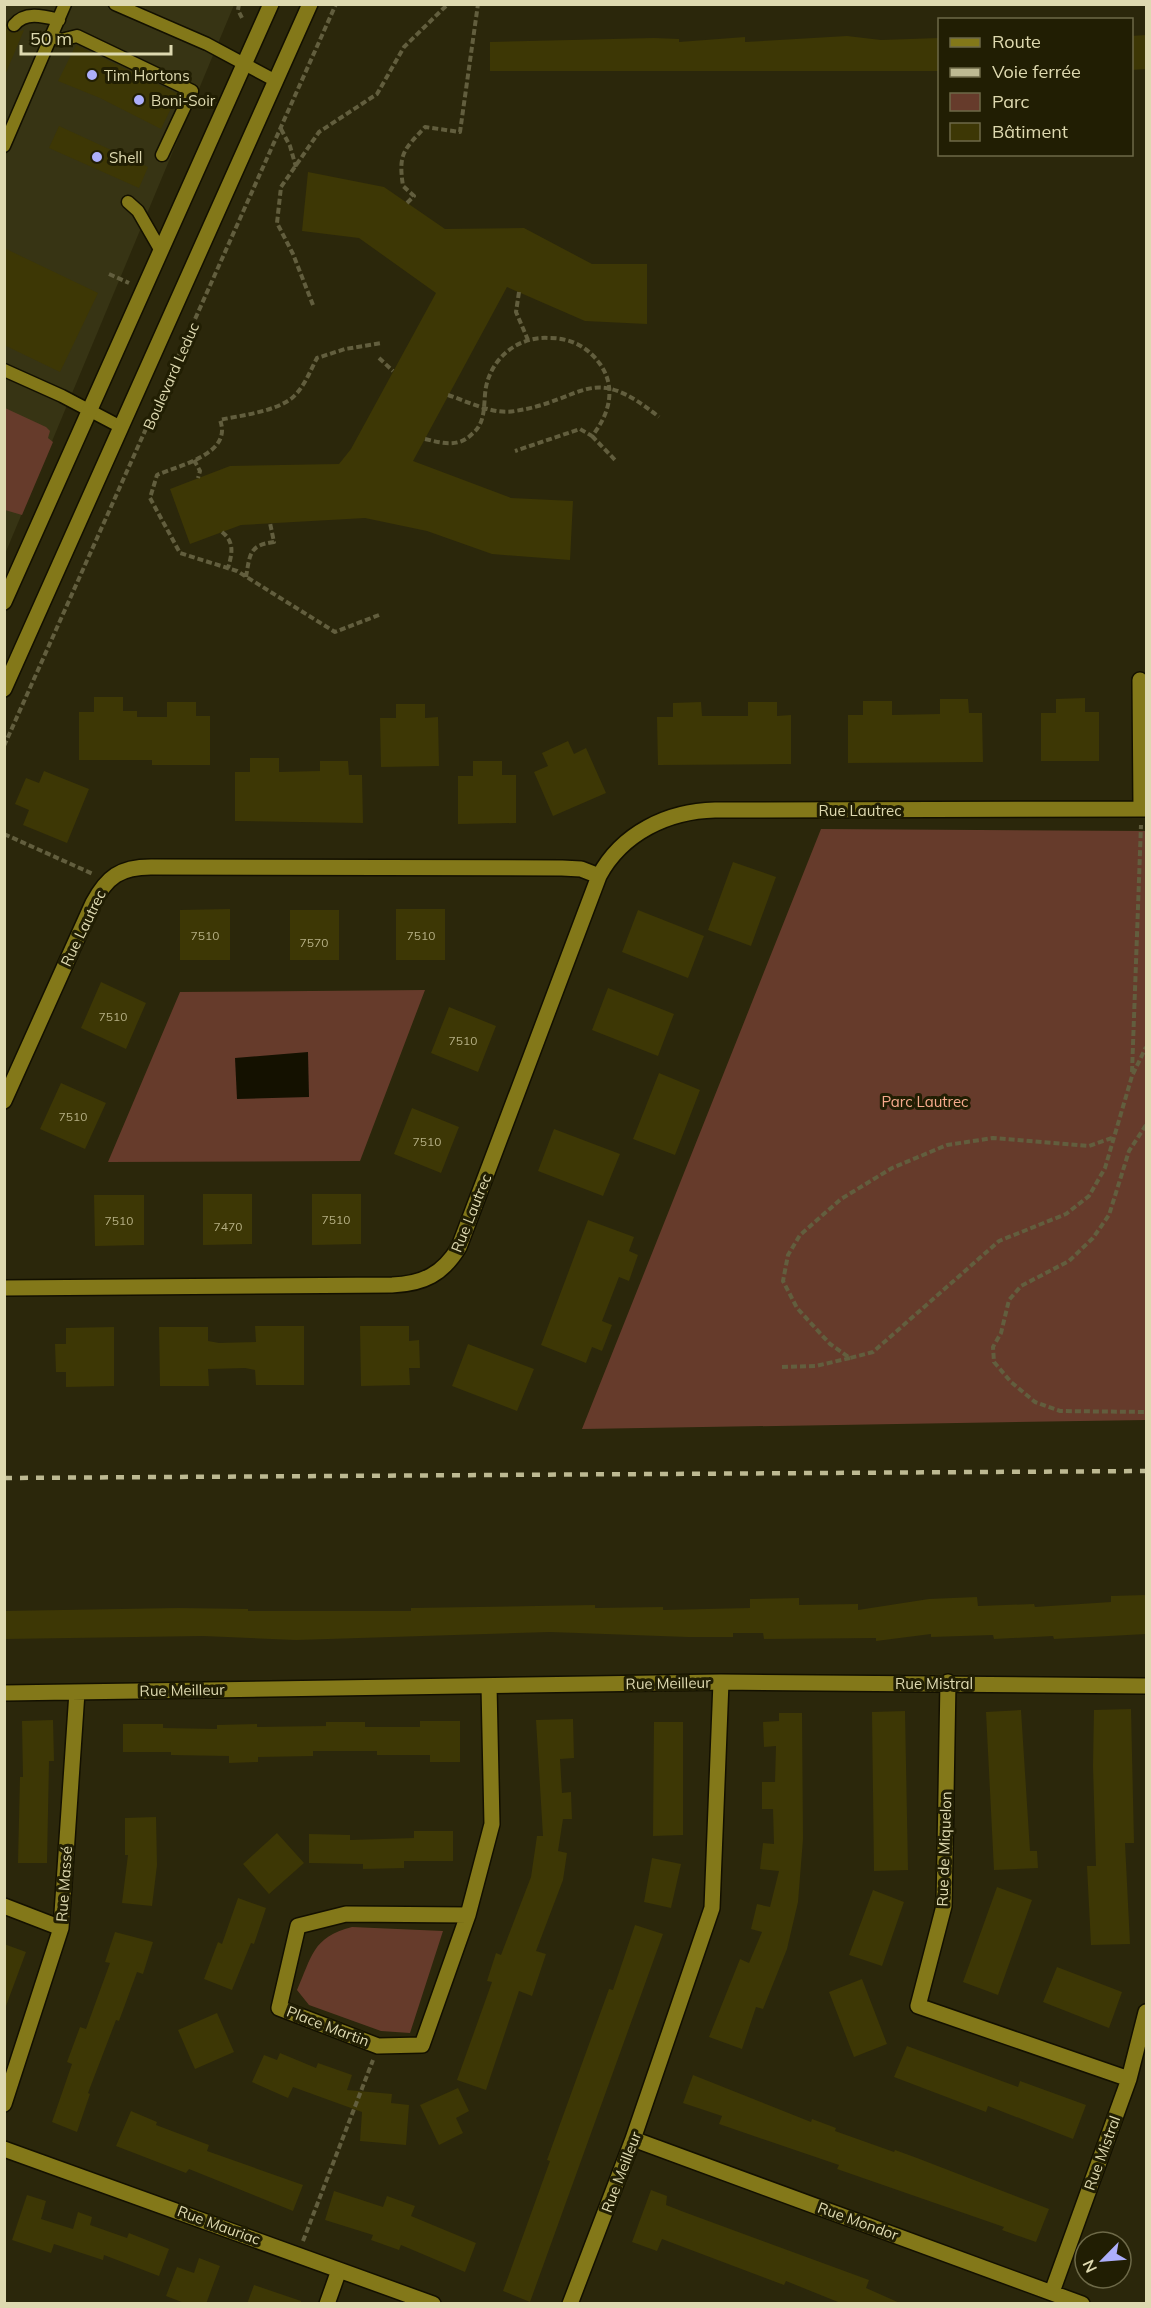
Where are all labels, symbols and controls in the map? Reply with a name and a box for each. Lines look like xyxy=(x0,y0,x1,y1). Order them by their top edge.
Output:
scale bar xyxy=(21,18,171,56)
legend xyxy=(938,18,1133,156)
text: 50 m xyxy=(30,27,72,50)
text: Route xyxy=(992,30,1041,53)
text: Voie ferrée xyxy=(992,60,1081,83)
place label: Tim Hortons xyxy=(104,66,190,85)
marker: Tim Hortons xyxy=(85,68,99,82)
text: Parc xyxy=(992,90,1030,113)
place label: Boni-Soir xyxy=(151,91,216,110)
marker: Boni-Soir xyxy=(132,93,146,107)
text: Bâtiment xyxy=(992,120,1068,143)
place label: Shell xyxy=(109,148,142,167)
marker: Shell xyxy=(90,150,104,164)
street label: Boulevard Leduc xyxy=(139,319,203,433)
street label: Rue Lautrec xyxy=(818,801,902,820)
street label: Rue Lautrec xyxy=(56,886,110,970)
house number: 7510 xyxy=(191,928,219,943)
house number: 7510 xyxy=(407,928,435,943)
house number: 7570 xyxy=(300,935,328,950)
house number: 7510 xyxy=(99,1009,127,1024)
house number: 7510 xyxy=(449,1033,477,1048)
park label: Parc Lautrec xyxy=(881,1092,969,1111)
house number: 7510 xyxy=(59,1109,87,1124)
house number: 7510 xyxy=(413,1134,441,1149)
street label: Rue Lautrec xyxy=(447,1171,495,1255)
house number: 7510 xyxy=(322,1212,350,1227)
house number: 7510 xyxy=(105,1213,133,1228)
house number: 7470 xyxy=(214,1219,242,1234)
street label: Rue Meilleur xyxy=(625,1673,711,1693)
street label: Rue Mistral xyxy=(895,1674,973,1693)
street label: Rue Meilleur xyxy=(139,1680,225,1700)
street label: Rue de Miquelon xyxy=(932,1791,956,1907)
street label: Rue Massé xyxy=(52,1845,76,1923)
street label: Place Martin xyxy=(284,2002,372,2050)
street label: Rue Mistral xyxy=(1080,2113,1124,2193)
street label: Rue Meilleur xyxy=(597,2128,645,2215)
street label: Rue Mondor xyxy=(815,2198,901,2245)
street label: Rue Mauriac xyxy=(175,2201,263,2249)
north arrow xyxy=(1073,2230,1133,2290)
text: N xyxy=(1078,2257,1101,2276)

